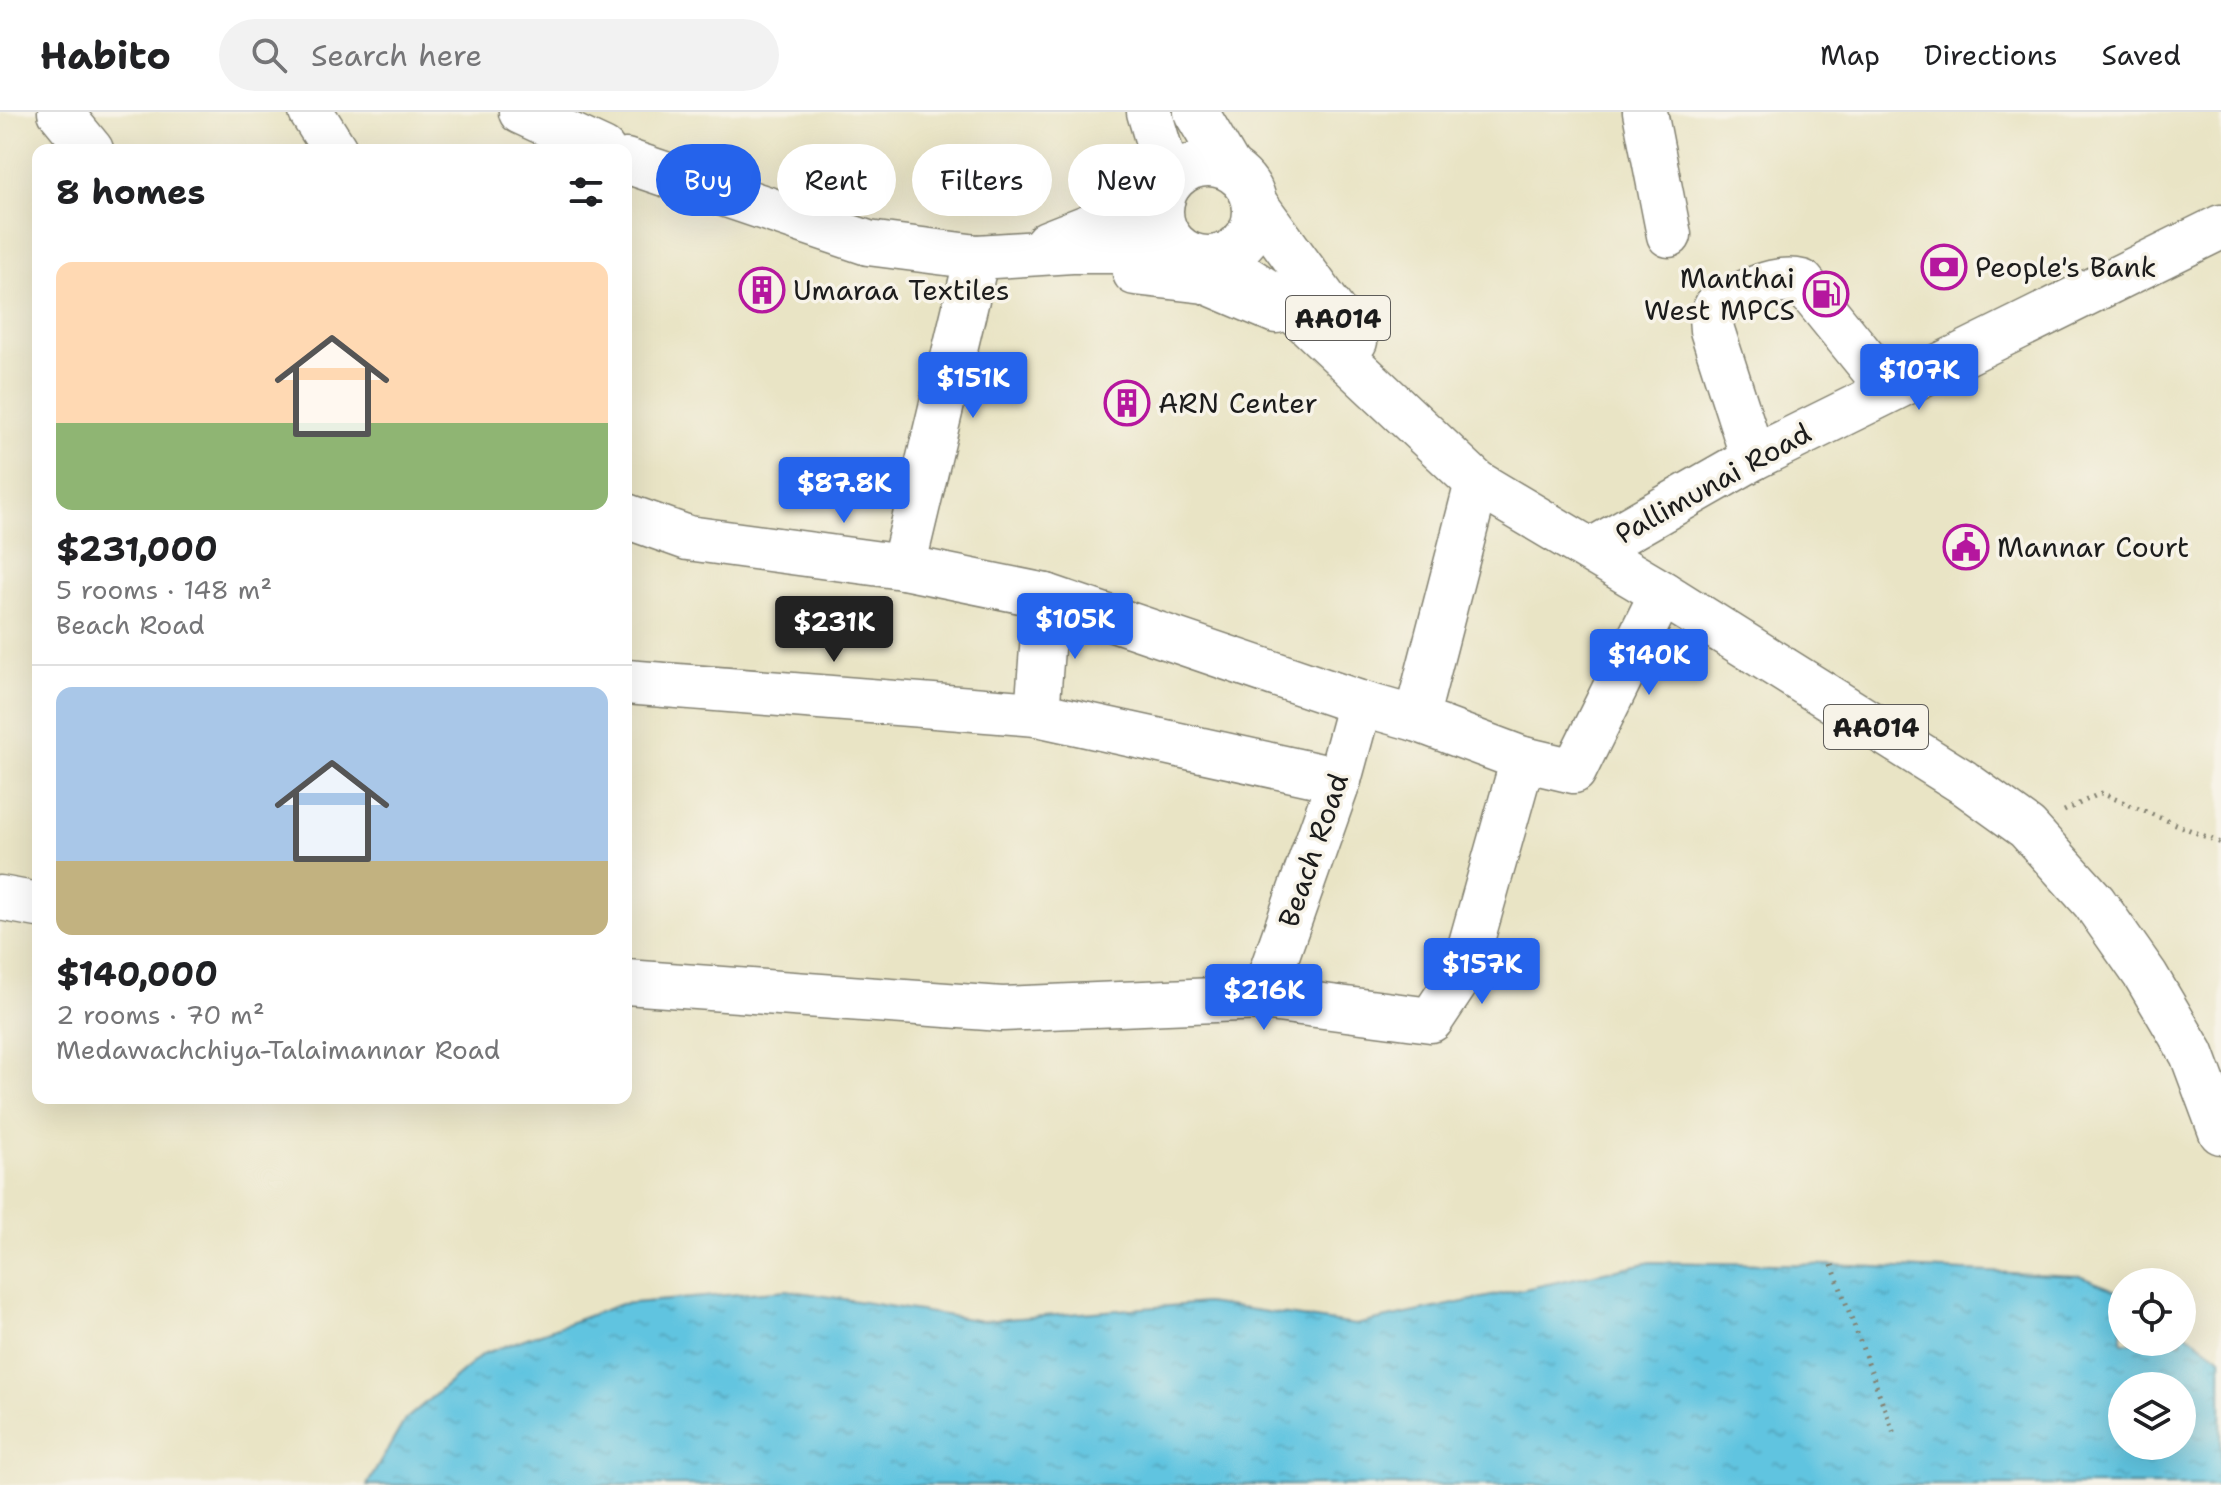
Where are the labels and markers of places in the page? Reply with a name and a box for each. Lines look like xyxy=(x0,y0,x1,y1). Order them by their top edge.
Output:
bank icon: People's Bank xyxy=(1920,243,1968,291)
place label: People's Bank xyxy=(1975,248,2157,286)
place label: Manthai West MPCS xyxy=(1644,259,1795,329)
building icon: Umaraa Textiles xyxy=(738,266,786,314)
fuel station icon: Manthai West MPCS xyxy=(1802,270,1850,318)
place label: Umaraa Textiles xyxy=(793,271,1010,309)
pin: $107K xyxy=(1863,344,1975,412)
pin: $151K xyxy=(917,352,1029,420)
building icon: ARN Center xyxy=(1103,379,1151,427)
place label: ARN Center xyxy=(1158,384,1318,422)
pin: $87.8K xyxy=(779,457,909,525)
public building icon: Mannar Court xyxy=(1942,523,1990,571)
place label: Mannar Court xyxy=(1997,528,2189,566)
pin: $105K xyxy=(1019,593,1131,661)
pin: $231K xyxy=(778,596,890,664)
pin: $140K xyxy=(1593,629,1705,697)
pin: $157K xyxy=(1426,938,1538,1006)
pin: $216K xyxy=(1208,964,1320,1032)

